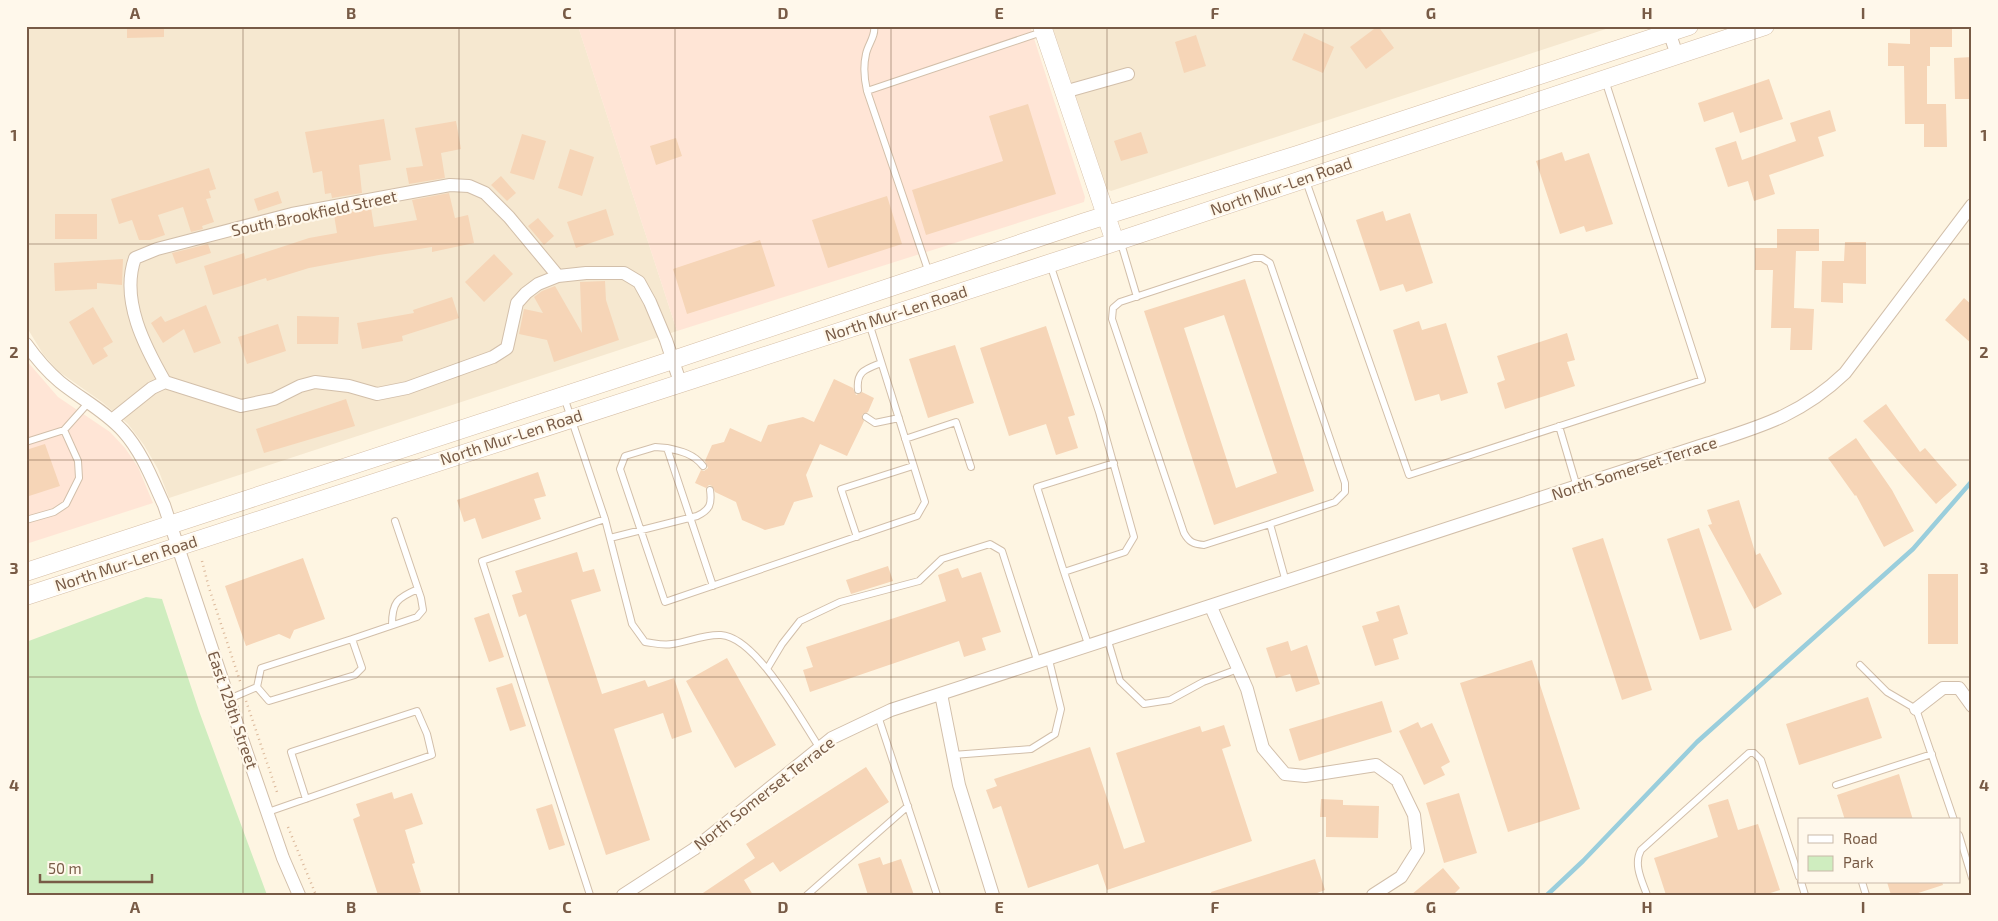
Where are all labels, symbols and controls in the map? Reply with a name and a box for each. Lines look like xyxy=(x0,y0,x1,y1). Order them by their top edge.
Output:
text: A xyxy=(130,3,141,22)
text: B xyxy=(346,3,356,22)
text: C xyxy=(562,3,572,22)
text: D xyxy=(778,3,789,22)
text: E xyxy=(994,3,1004,22)
text: F xyxy=(1211,3,1220,22)
text: G xyxy=(1426,3,1436,22)
text: H xyxy=(1641,3,1653,22)
text: I xyxy=(1861,3,1865,22)
text: 1 xyxy=(11,125,17,144)
text: 1 xyxy=(1981,125,1987,144)
street label: North Mur-Len Road xyxy=(1208,152,1354,219)
street label: South Brookfield Street xyxy=(229,186,398,239)
street label: North Mur-Len Road xyxy=(822,281,969,344)
text: 2 xyxy=(9,342,19,361)
text: 2 xyxy=(1979,342,1989,361)
street label: North Mur-Len Road xyxy=(437,405,584,468)
street label: North Somerset Terrace xyxy=(1549,432,1719,503)
street label: North Mur-Len Road xyxy=(52,531,199,594)
text: 3 xyxy=(9,558,19,577)
text: 3 xyxy=(1979,558,1989,577)
street label: East 129th Street xyxy=(204,648,263,771)
street label: North Somerset Terrace xyxy=(690,732,838,853)
text: 4 xyxy=(9,775,19,794)
text: 4 xyxy=(1979,775,1989,794)
legend xyxy=(1798,818,1960,884)
text: Road xyxy=(1843,829,1878,847)
scale bar xyxy=(40,851,152,883)
text: Park xyxy=(1843,853,1874,871)
text: 50 m xyxy=(48,859,82,877)
text: A xyxy=(130,897,141,916)
text: B xyxy=(346,897,356,916)
text: C xyxy=(562,897,572,916)
text: D xyxy=(778,897,789,916)
text: E xyxy=(994,897,1004,916)
text: F xyxy=(1211,897,1220,916)
text: G xyxy=(1426,897,1436,916)
text: H xyxy=(1641,897,1653,916)
text: I xyxy=(1861,897,1865,916)

